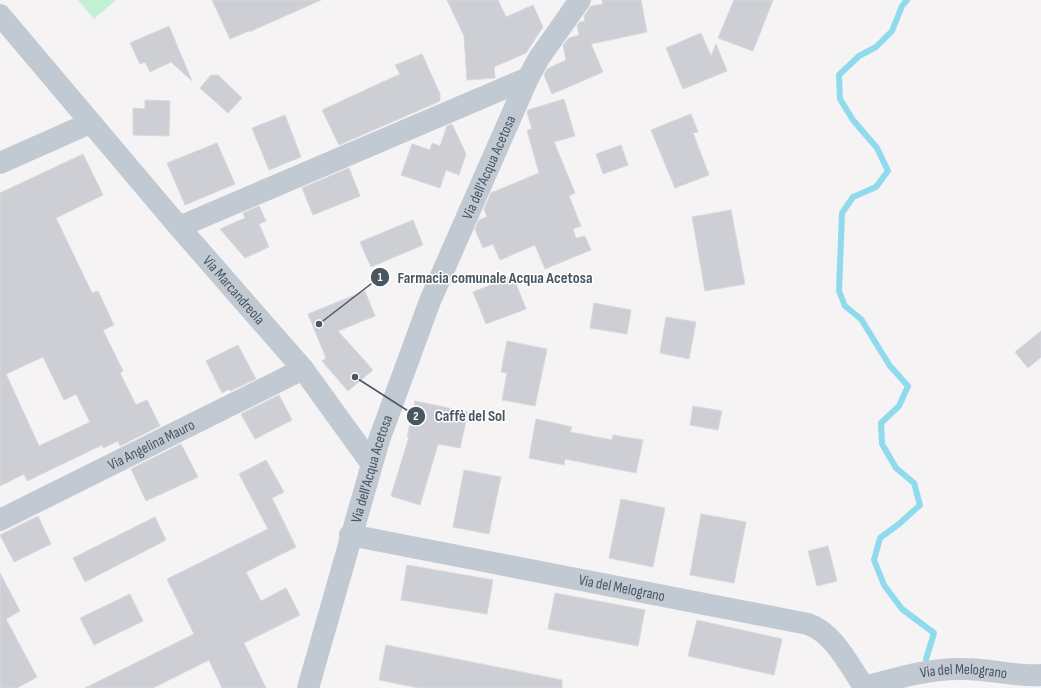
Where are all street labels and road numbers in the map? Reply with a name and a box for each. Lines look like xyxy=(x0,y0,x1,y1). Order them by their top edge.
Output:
street label: Via dell'Acqua Acetosa xyxy=(458,112,520,223)
street label: Via Marcandreola xyxy=(198,252,269,329)
street label: Via dell'Acqua Acetosa xyxy=(347,412,397,525)
street label: Via Angelina Mauro xyxy=(105,415,198,475)
street label: Via del Melograno xyxy=(577,571,667,606)
street label: Via del Melograno xyxy=(918,660,1008,683)

